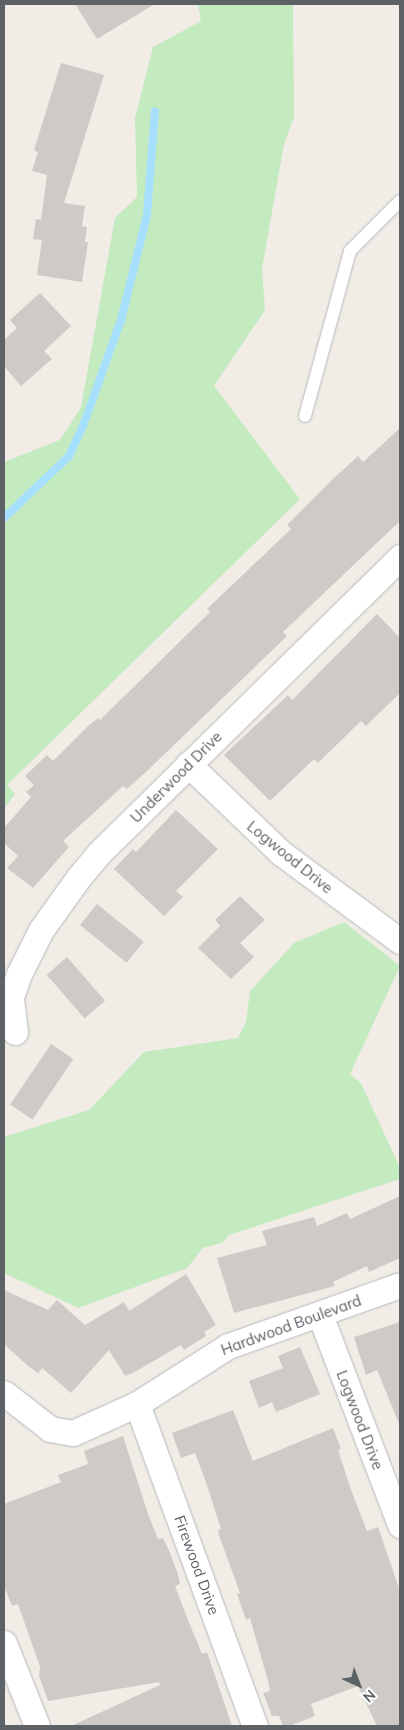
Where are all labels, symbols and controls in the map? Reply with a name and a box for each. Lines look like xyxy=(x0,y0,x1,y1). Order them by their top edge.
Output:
street label: Underwood Drive xyxy=(127,728,225,826)
street label: Logwood Drive xyxy=(244,817,336,897)
street label: Hardwood Boulevard xyxy=(218,1291,364,1359)
street label: Logwood Drive xyxy=(333,1368,387,1472)
street label: Firewood Drive xyxy=(171,1513,223,1617)
north arrow xyxy=(334,1660,384,1710)
text: N xyxy=(359,1686,379,1706)

